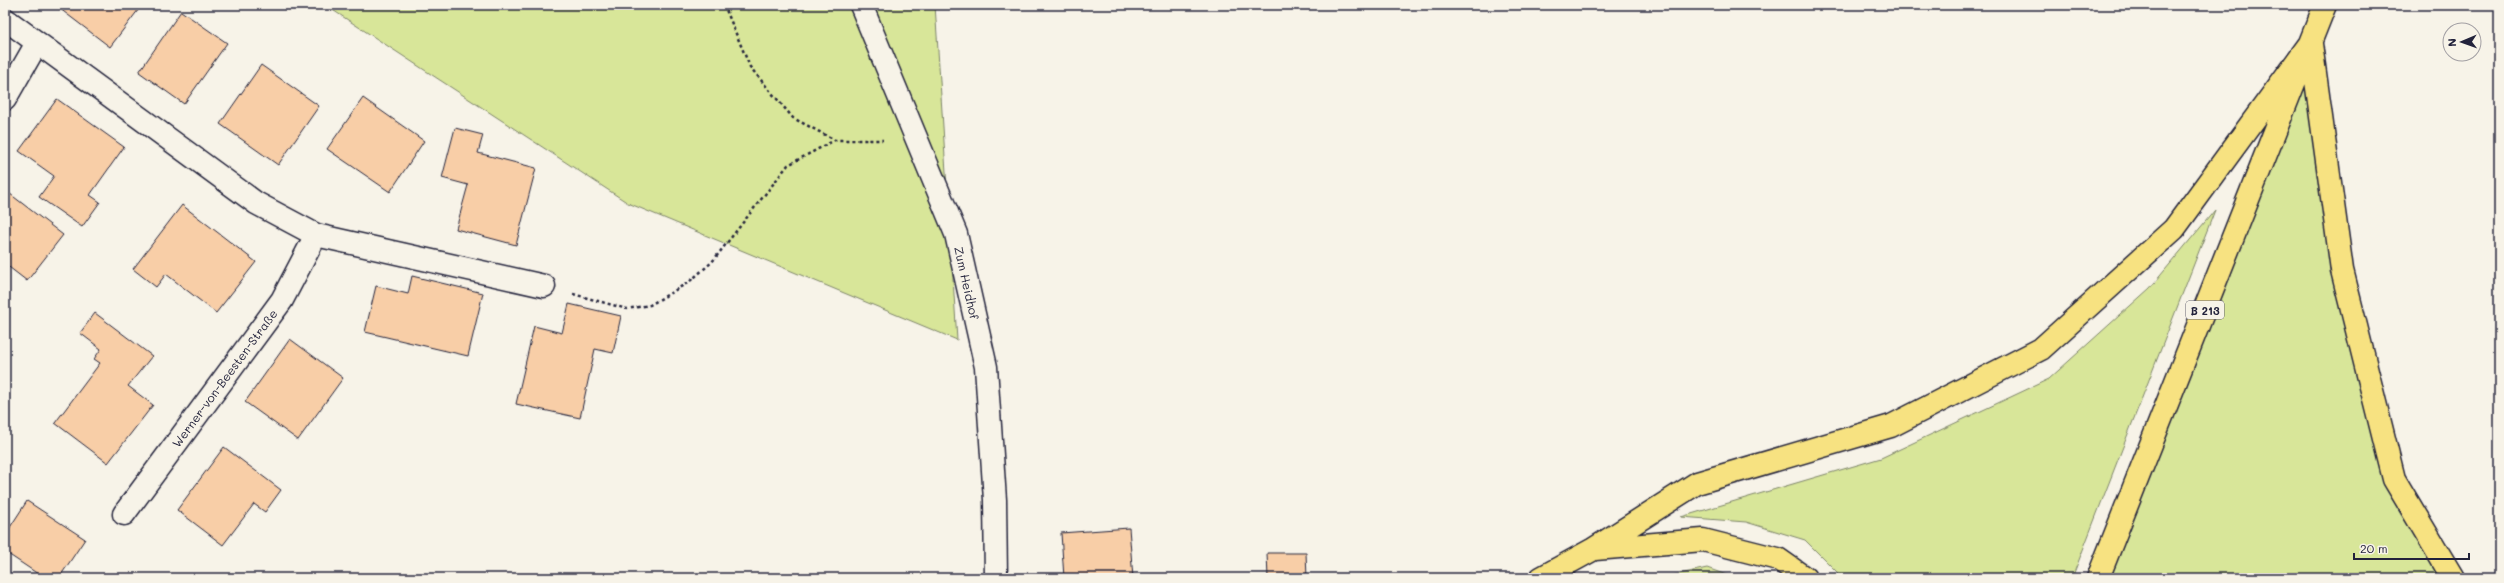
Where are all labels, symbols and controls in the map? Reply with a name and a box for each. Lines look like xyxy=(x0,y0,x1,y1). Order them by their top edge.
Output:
north arrow xyxy=(2442,22,2482,62)
text: N xyxy=(2444,38,2459,47)
street label: Zum Heidhof xyxy=(951,245,983,321)
road number: B 213 xyxy=(2186,301,2224,319)
street label: Werner-von-Beesten-Straße xyxy=(168,306,281,450)
scale bar xyxy=(2354,535,2469,561)
text: 20 m xyxy=(2360,540,2388,556)

